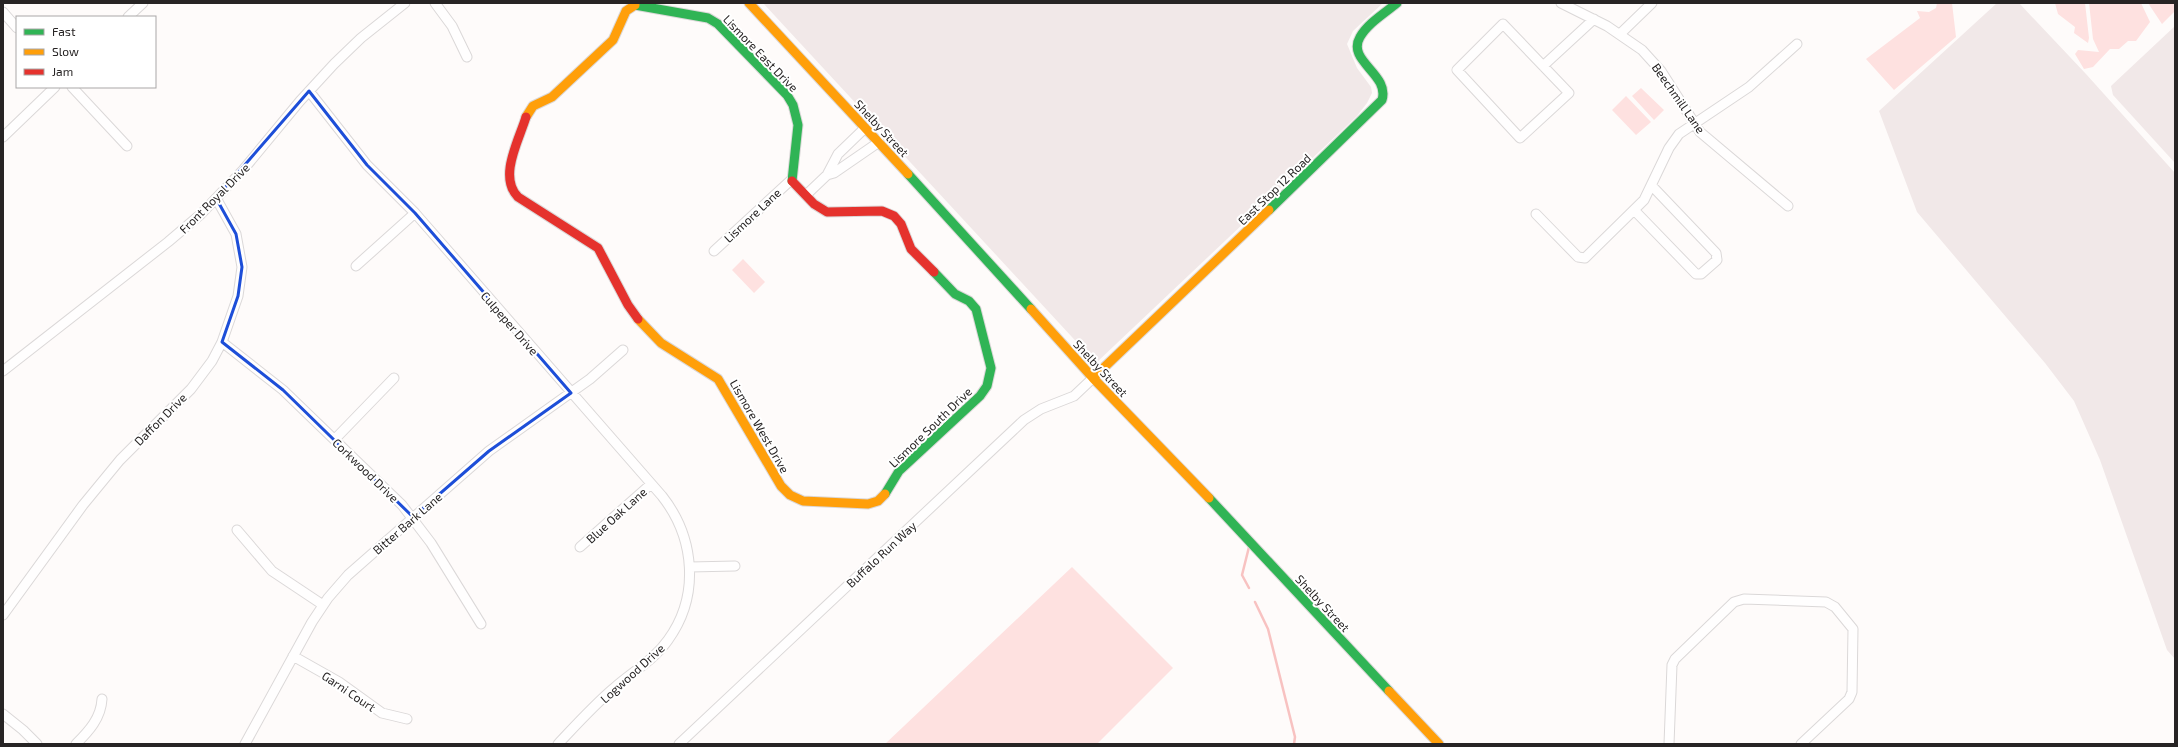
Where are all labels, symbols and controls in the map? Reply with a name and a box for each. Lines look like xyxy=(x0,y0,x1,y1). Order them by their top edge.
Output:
street label: Lismore East Drive xyxy=(721,12,801,94)
legend xyxy=(16,16,156,88)
text: Fast xyxy=(52,24,76,38)
text: Slow xyxy=(52,44,79,58)
street label: Beechmill Lane xyxy=(1650,60,1708,136)
text: Jam xyxy=(52,64,73,78)
street label: Shelby Street xyxy=(852,97,912,160)
street label: East Stop 12 Road xyxy=(1235,151,1313,227)
street label: Front Royal Drive xyxy=(176,160,252,236)
street label: Lismore Lane xyxy=(721,185,783,245)
street label: Culpeper Drive xyxy=(479,288,541,358)
street label: Shelby Street xyxy=(1071,337,1131,400)
street label: Lismore West Drive xyxy=(728,377,792,475)
street label: Lismore South Drive xyxy=(886,384,974,470)
street label: Daffon Drive xyxy=(131,390,189,448)
street label: Corkwood Drive xyxy=(330,435,402,505)
street label: Blue Oak Lane xyxy=(583,484,649,546)
street label: Bitter Bark Lane xyxy=(370,489,444,557)
street label: Buffalo Run Way xyxy=(843,518,919,590)
street label: Shelby Street xyxy=(1293,572,1353,635)
street label: Logwood Drive xyxy=(597,641,667,705)
street label: Garni Court xyxy=(320,668,379,714)

